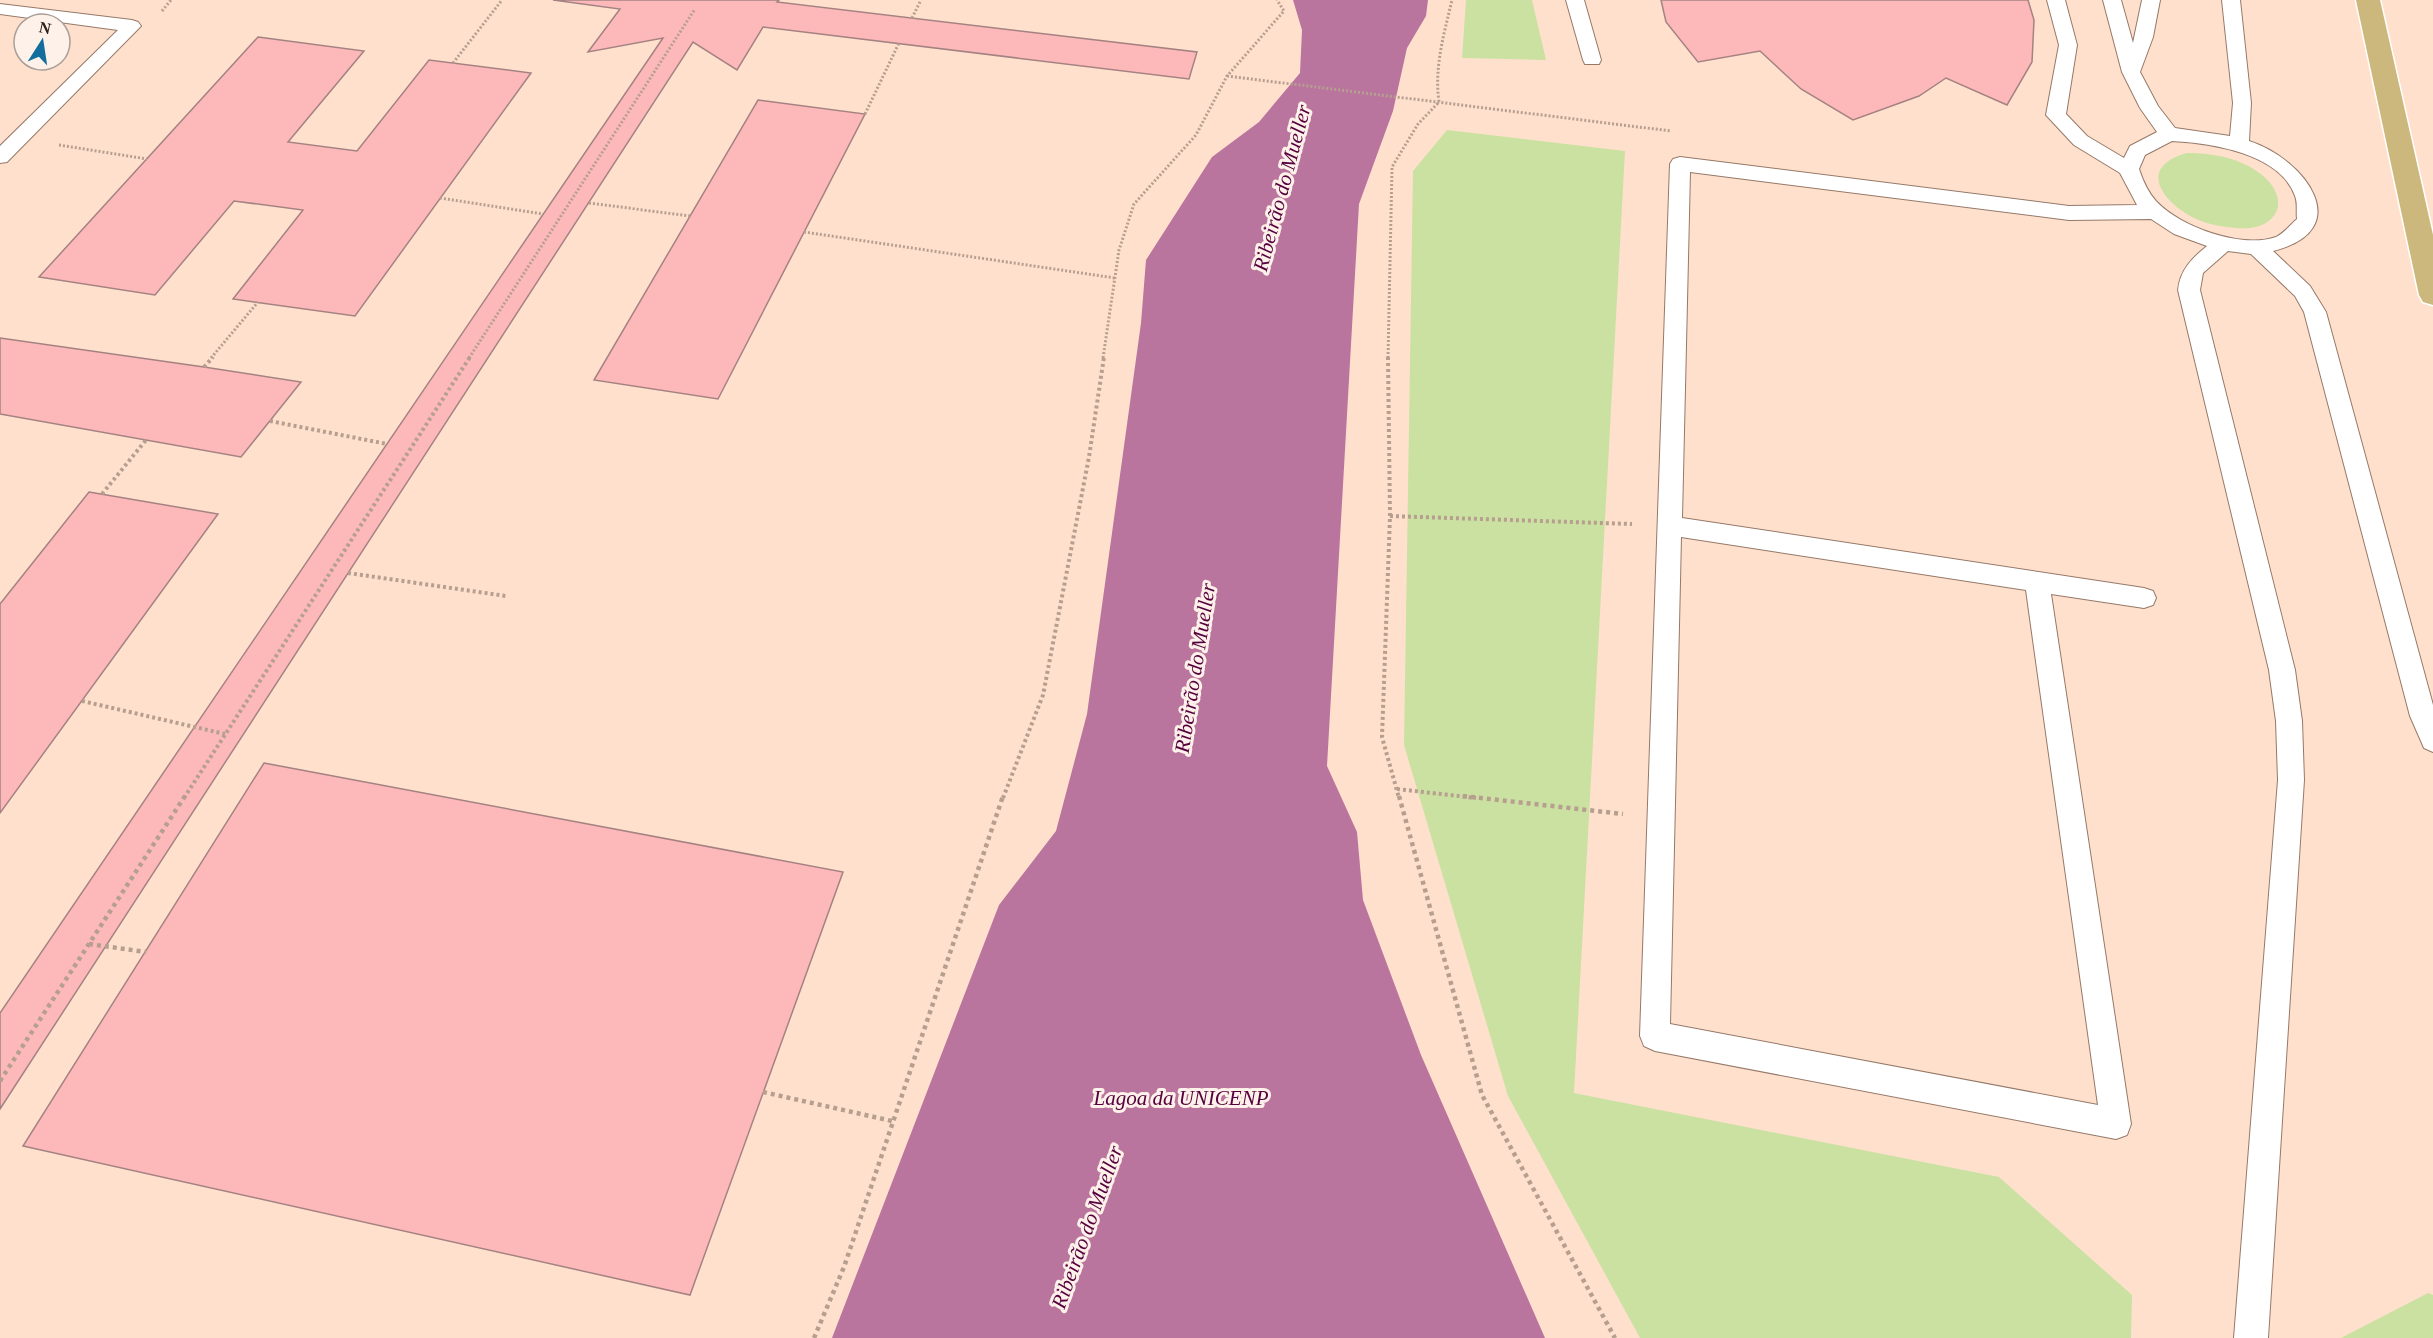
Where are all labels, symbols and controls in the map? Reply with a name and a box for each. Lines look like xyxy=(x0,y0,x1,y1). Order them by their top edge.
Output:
north arrow xyxy=(12,12,72,72)
text: N xyxy=(38,18,53,37)
water label: Ribeirão do Mueller xyxy=(1248,101,1316,275)
water label: Ribeirão do Mueller xyxy=(1170,581,1220,756)
water label: Lagoa da UNICENP xyxy=(1092,1086,1269,1110)
water label: Ribeirão do Mueller xyxy=(1046,1142,1128,1313)

